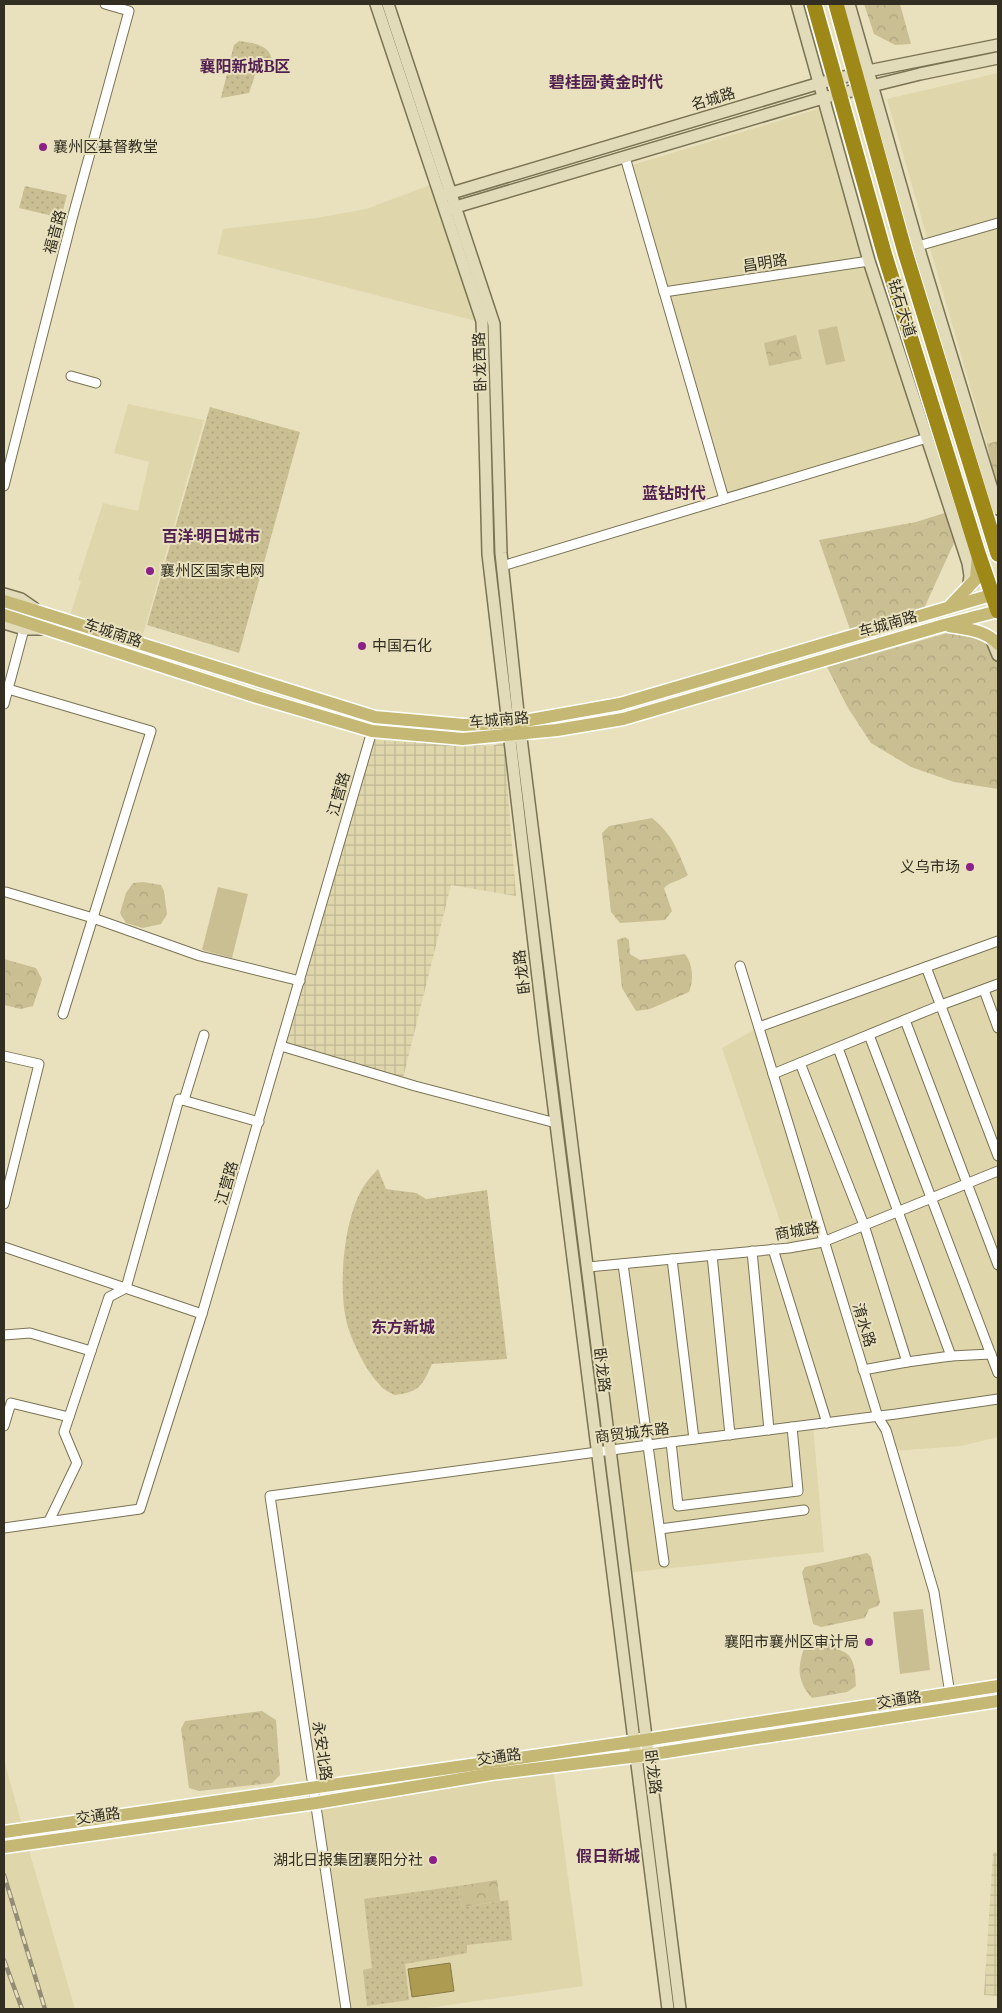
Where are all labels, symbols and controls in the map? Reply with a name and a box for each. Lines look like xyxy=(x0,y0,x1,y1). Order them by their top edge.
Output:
district label: 襄阳新城B区 xyxy=(199,56,291,76)
district label: 碧桂园·黄金时代 xyxy=(549,72,663,92)
street label: 名城路 xyxy=(689,83,737,114)
place label: 襄州区基督教堂 xyxy=(53,137,158,156)
marker: 襄州区基督教堂 xyxy=(37,141,49,153)
street label: 福音路 xyxy=(40,208,70,256)
street label: 昌明路 xyxy=(741,250,789,275)
street label: 钻石大道 xyxy=(885,276,920,339)
street label: 卧龙西路 xyxy=(469,332,490,392)
district label: 蓝钻时代 xyxy=(642,483,706,503)
district label: 百洋·明日城市 xyxy=(162,526,260,546)
place label: 襄州区国家电网 xyxy=(160,561,265,580)
marker: 襄州区国家电网 xyxy=(144,565,156,577)
street label: 车城南路 xyxy=(856,606,919,641)
street label: 车城南路 xyxy=(82,614,145,651)
place label: 中国石化 xyxy=(372,636,432,655)
marker: 中国石化 xyxy=(356,640,368,652)
street label: 车城南路 xyxy=(468,707,530,732)
street label: 江营路 xyxy=(323,770,354,818)
place label: 义乌市场 xyxy=(900,857,960,876)
marker: 义乌市场 xyxy=(964,861,976,873)
street label: 卧龙路 xyxy=(509,949,534,996)
street label: 江营路 xyxy=(211,1159,242,1207)
street label: 商城路 xyxy=(773,1217,821,1244)
street label: 淯水路 xyxy=(849,1301,880,1349)
district label: 东方新城 xyxy=(371,1317,435,1337)
street label: 卧龙路 xyxy=(590,1346,615,1393)
street label: 商贸城东路 xyxy=(594,1419,670,1447)
place label: 襄阳市襄州区审计局 xyxy=(724,1632,859,1651)
marker: 襄阳市襄州区审计局 xyxy=(863,1636,875,1648)
street label: 交通路 xyxy=(875,1687,923,1712)
street label: 永安北路 xyxy=(309,1720,336,1782)
street label: 交通路 xyxy=(475,1744,523,1769)
street label: 卧龙路 xyxy=(641,1748,666,1795)
street label: 交通路 xyxy=(74,1803,122,1828)
district label: 假日新城 xyxy=(576,1846,640,1866)
place label: 湖北日报集团襄阳分社 xyxy=(273,1850,423,1869)
marker: 湖北日报集团襄阳分社 xyxy=(427,1854,439,1866)

